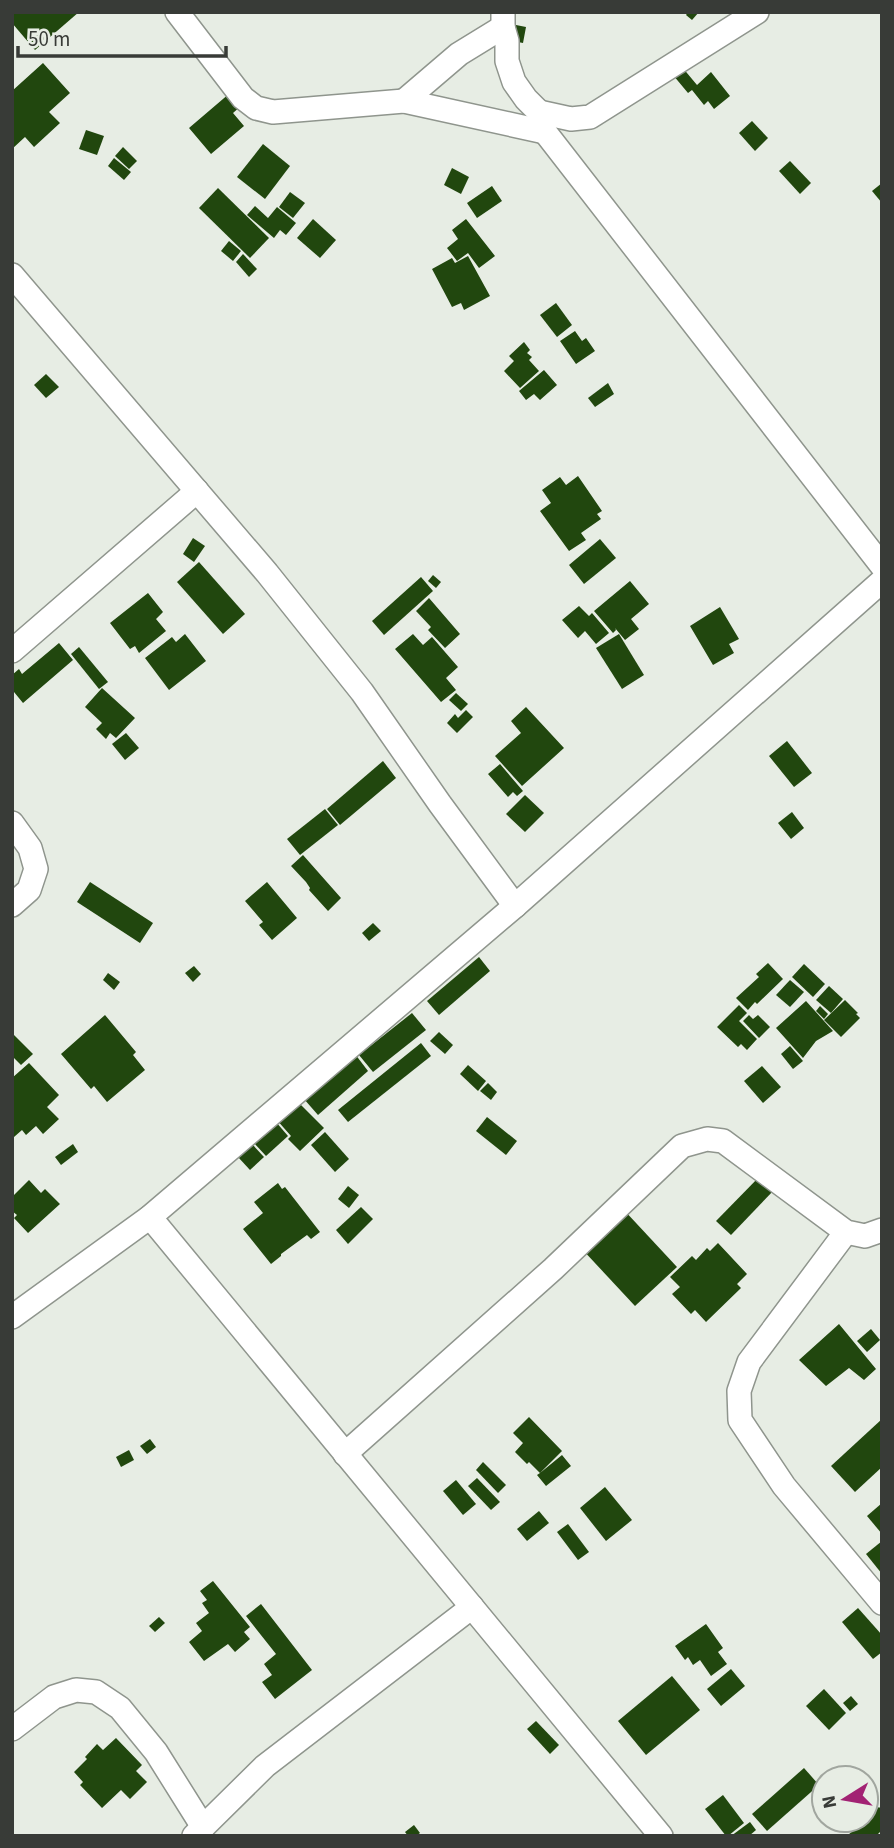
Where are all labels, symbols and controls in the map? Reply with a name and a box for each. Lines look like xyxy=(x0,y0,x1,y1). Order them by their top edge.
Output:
scale bar xyxy=(18,14,226,58)
text: 50 m xyxy=(28,24,70,54)
north arrow xyxy=(810,1764,880,1834)
text: N xyxy=(815,1793,844,1811)

